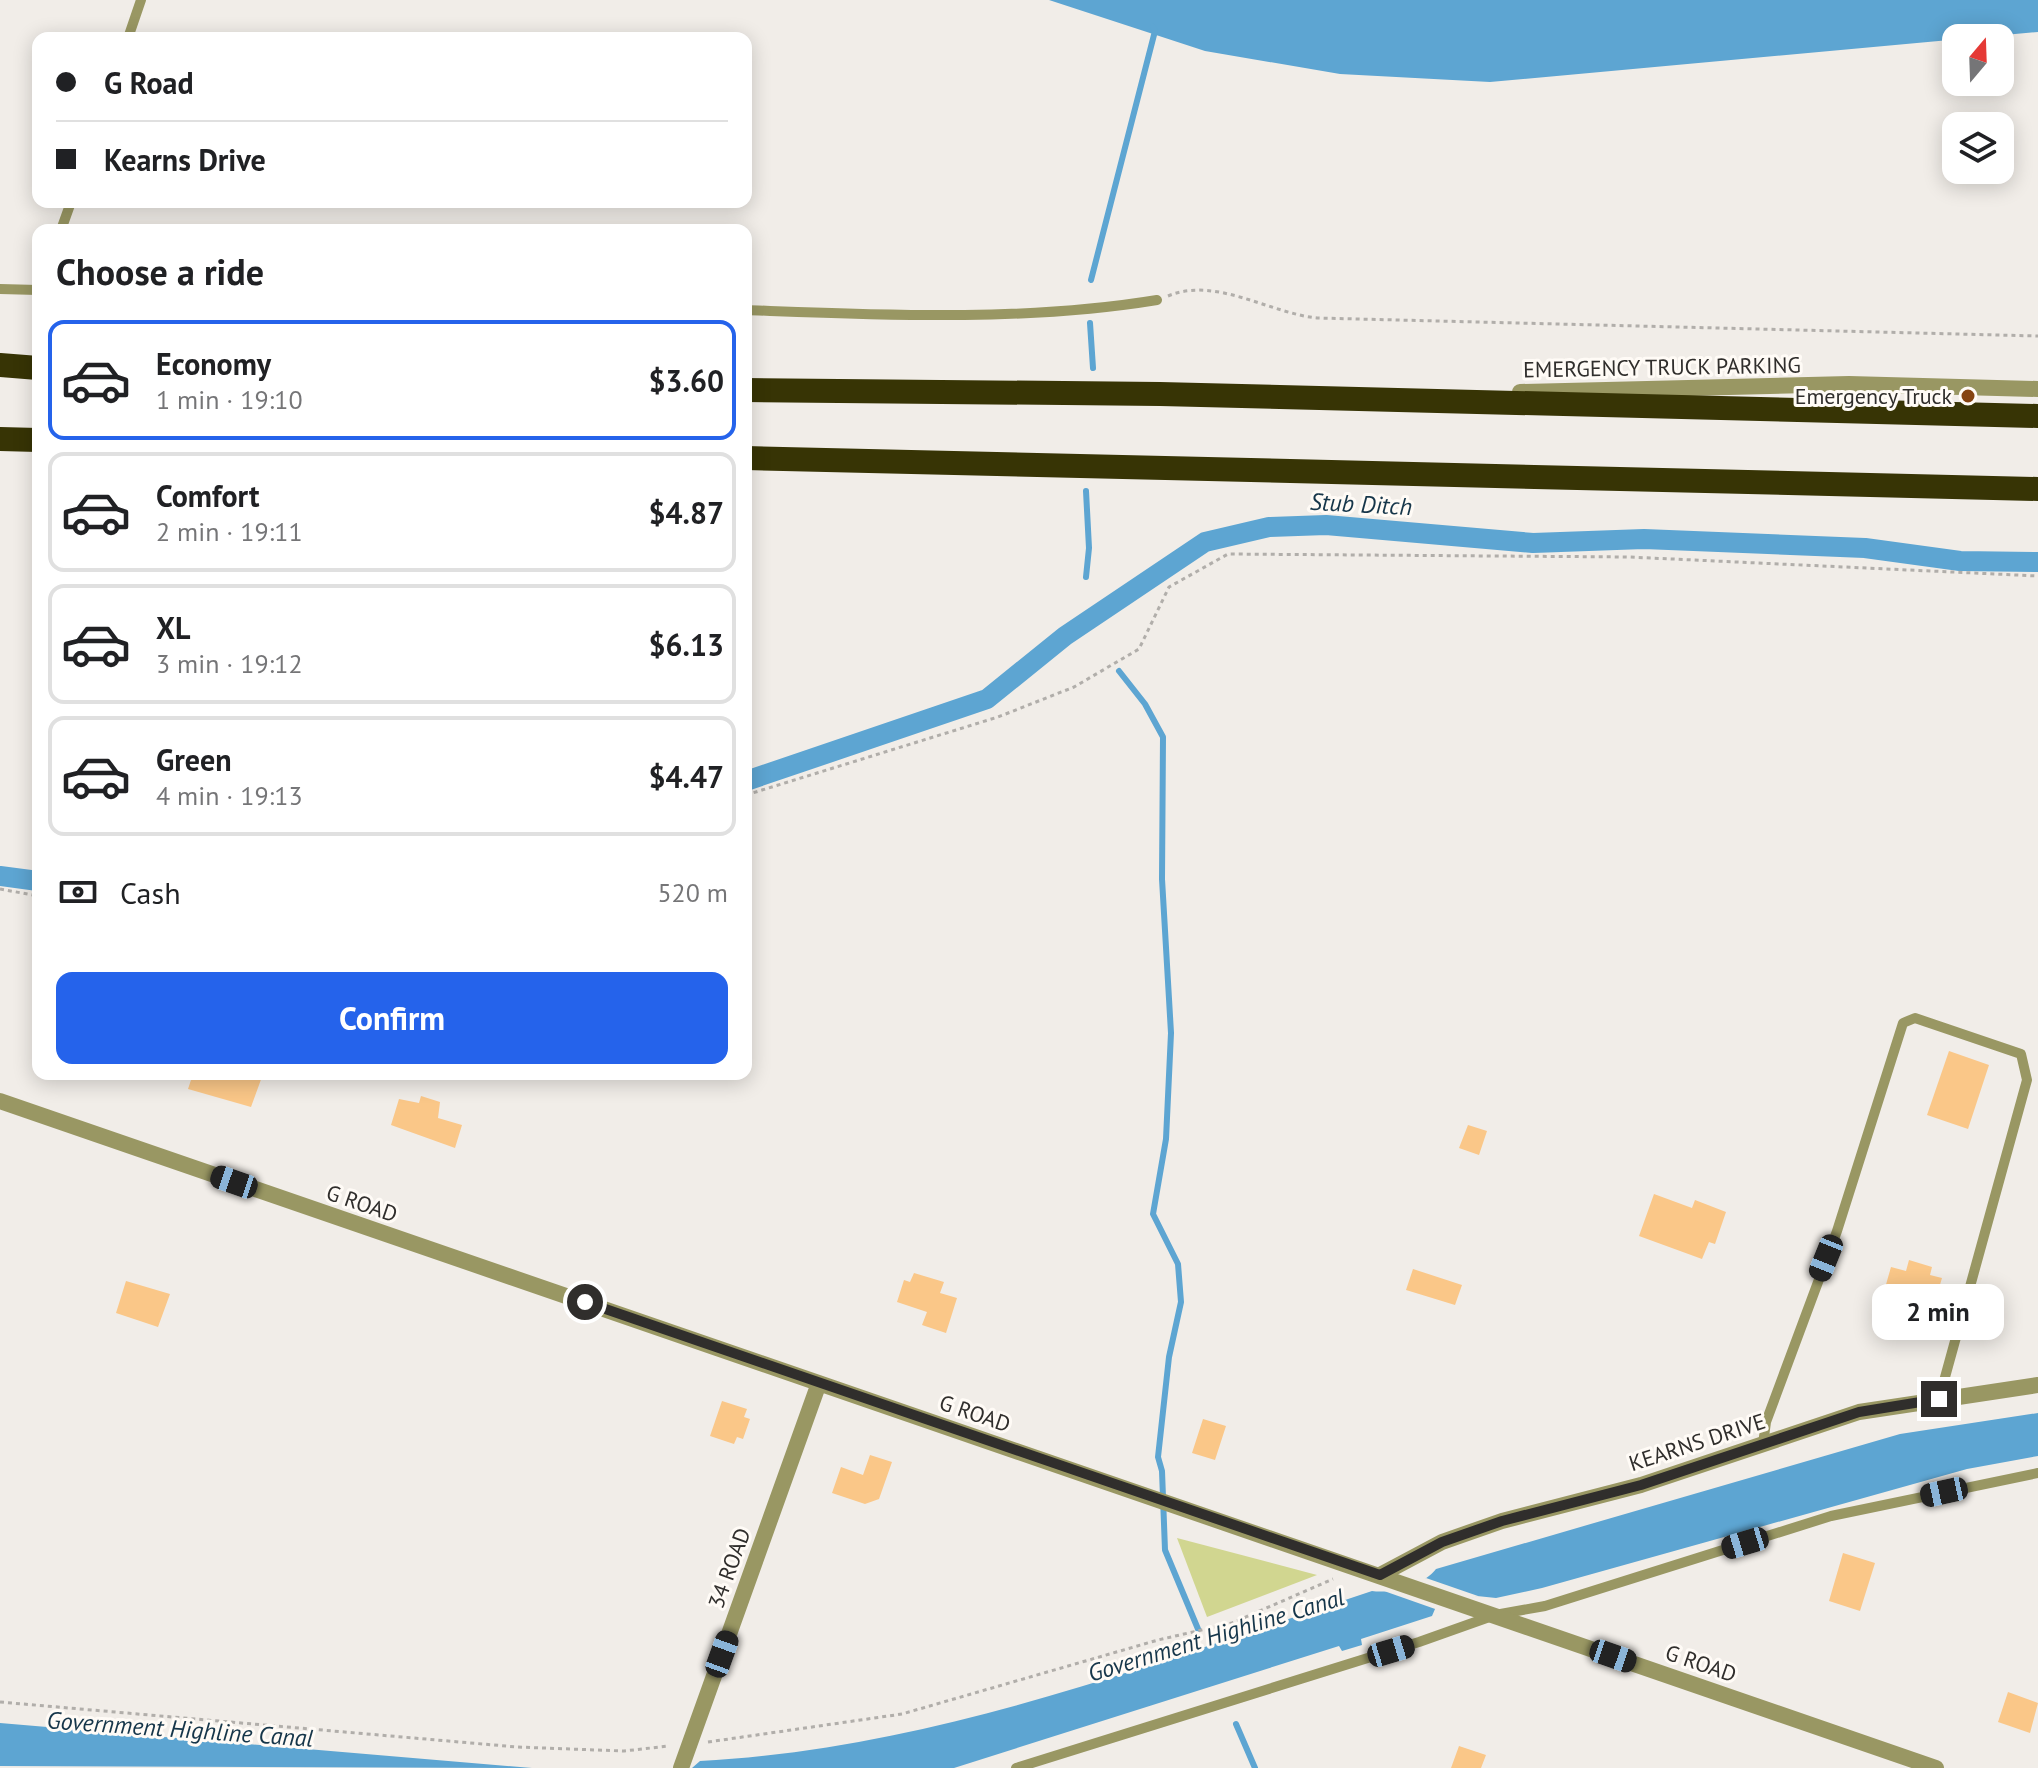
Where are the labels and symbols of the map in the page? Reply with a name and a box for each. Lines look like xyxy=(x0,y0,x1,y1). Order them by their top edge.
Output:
north arrow xyxy=(1942,24,2014,96)
street label: EMERGENCY TRUCK PARKING xyxy=(1523,351,1801,383)
place label: Emergency Truck xyxy=(1795,382,1952,410)
marker: Emergency Truck xyxy=(1959,387,1977,405)
water label: Stub Ditch xyxy=(1309,486,1413,522)
car xyxy=(207,1163,261,1201)
street label: G ROAD xyxy=(323,1178,401,1228)
car xyxy=(1806,1231,1846,1285)
callout: 2 min xyxy=(1873,1283,2005,1339)
route start xyxy=(567,1284,603,1320)
route end xyxy=(1921,1381,1957,1417)
street label: G ROAD xyxy=(936,1388,1014,1438)
street label: KEARNS DRIVE xyxy=(1625,1407,1769,1477)
car xyxy=(1918,1475,1970,1509)
street label: 34 ROAD xyxy=(702,1524,756,1612)
car xyxy=(1719,1525,1771,1561)
water label: Government Highline Canal xyxy=(1084,1581,1349,1689)
car xyxy=(703,1627,741,1681)
car xyxy=(1365,1633,1417,1669)
car xyxy=(1586,1637,1640,1675)
street label: G ROAD xyxy=(1662,1638,1740,1688)
water label: Government Highline Canal xyxy=(46,1704,315,1754)

